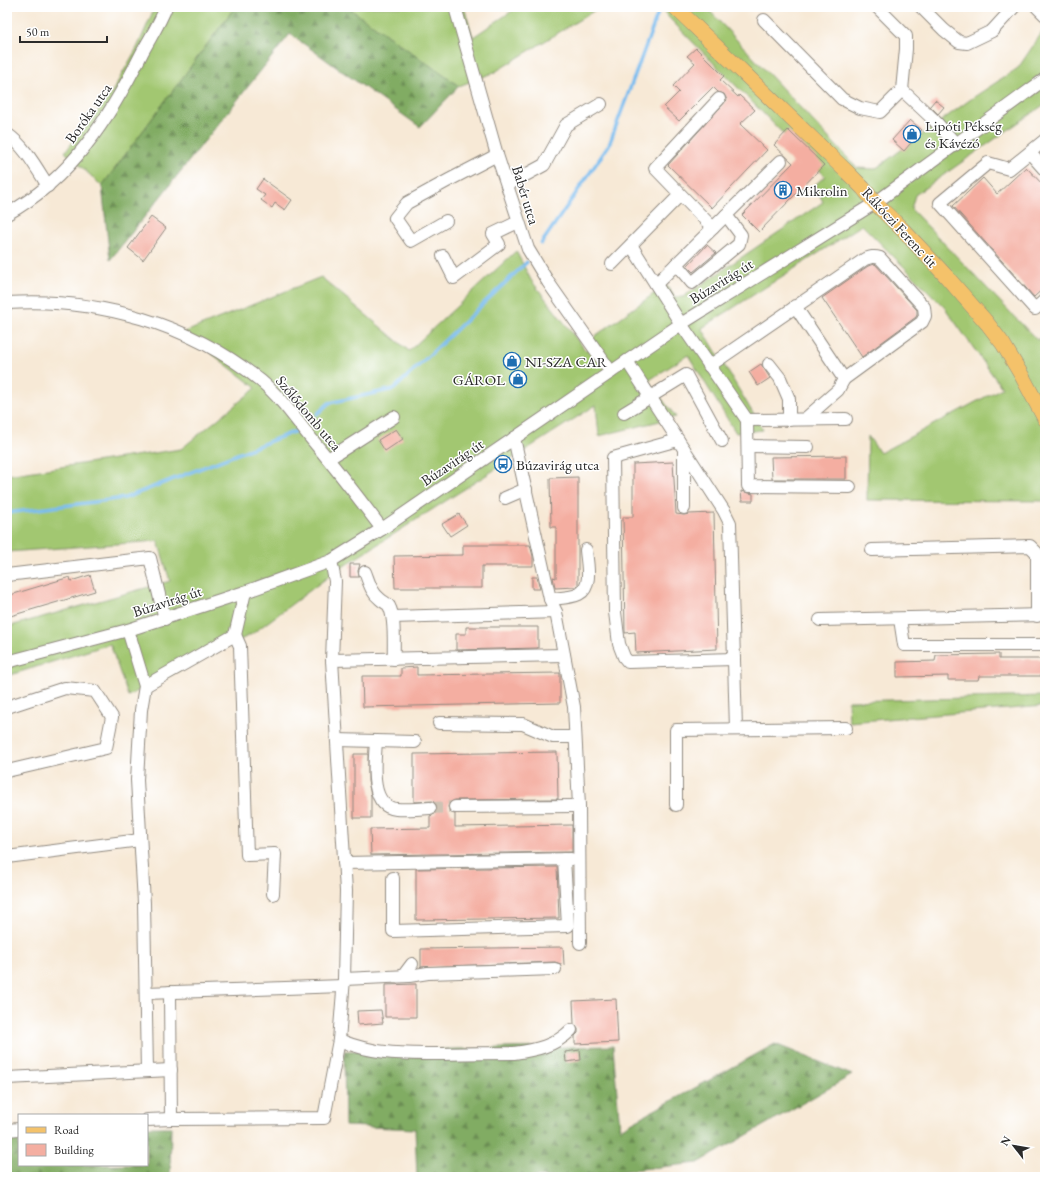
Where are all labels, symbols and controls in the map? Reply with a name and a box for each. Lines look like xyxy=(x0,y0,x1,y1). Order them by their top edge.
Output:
scale bar xyxy=(20,18,107,44)
text: 50 m xyxy=(26,24,50,40)
street label: Boróka utca xyxy=(60,79,116,147)
place label: Lipóti Pékség és Kávézó xyxy=(925,116,1002,152)
shop icon: Lipóti Pékség és Kávézó xyxy=(902,124,922,144)
street label: Babér utca xyxy=(508,163,544,227)
building icon: Mikrolin xyxy=(773,180,793,200)
place label: Mikrolin xyxy=(796,181,848,200)
street label: Rákóczi Ferenc út xyxy=(858,183,942,271)
street label: Búzavirág út xyxy=(686,254,757,308)
shop icon: NI-SZA CAR xyxy=(502,351,522,371)
place label: NI-SZA CAR xyxy=(525,352,608,371)
shop icon: GÁROL xyxy=(508,369,528,389)
place label: GÁROL xyxy=(453,370,505,389)
street label: Szőlődomb utca xyxy=(272,371,346,455)
street label: Búzavirág út xyxy=(417,434,487,490)
bus stop icon: Búzavirág utca xyxy=(493,454,513,474)
place label: Búzavirág utca xyxy=(516,455,599,474)
street label: Búzavirág út xyxy=(130,581,204,621)
legend xyxy=(18,1114,148,1166)
text: Road xyxy=(54,1122,80,1138)
north arrow xyxy=(994,1126,1034,1166)
text: N xyxy=(997,1133,1014,1148)
text: Building xyxy=(54,1142,95,1158)

